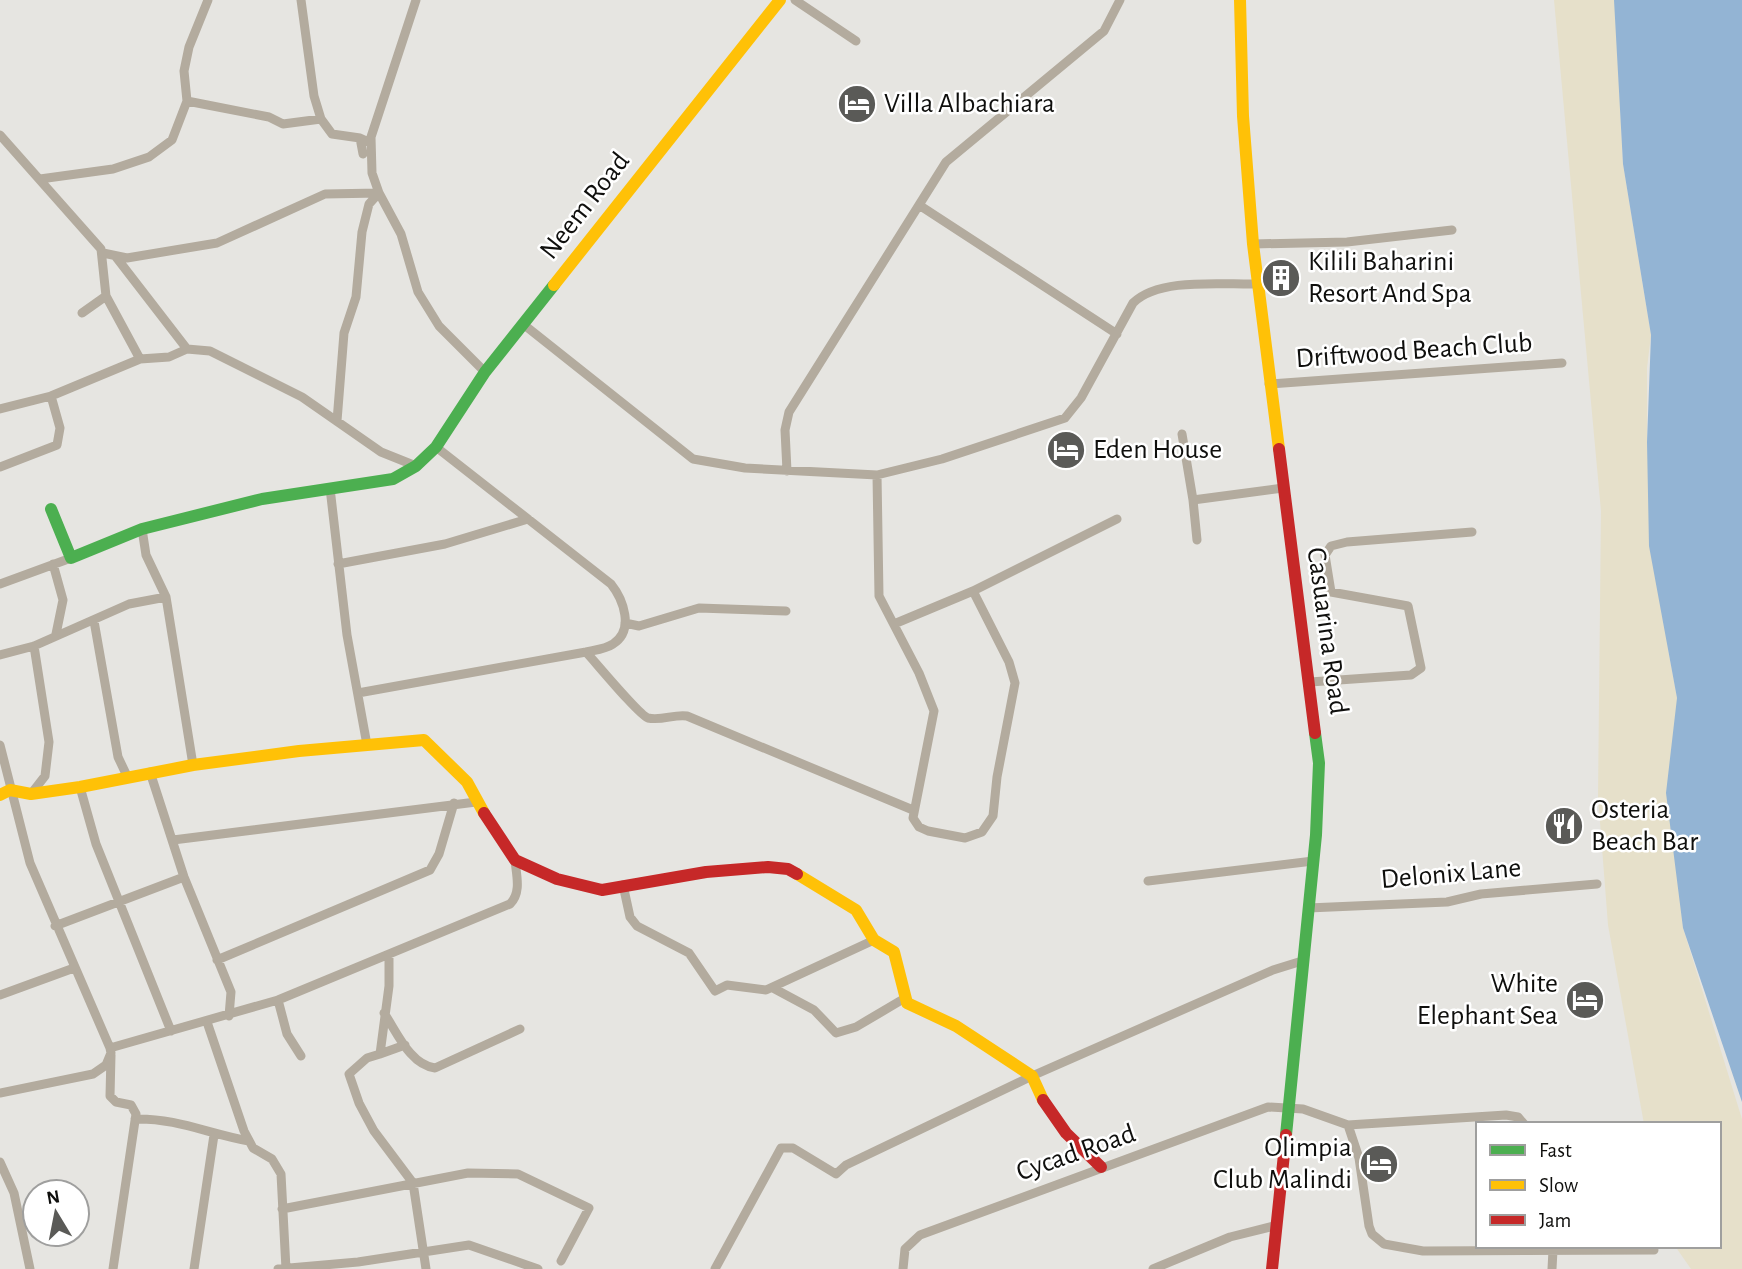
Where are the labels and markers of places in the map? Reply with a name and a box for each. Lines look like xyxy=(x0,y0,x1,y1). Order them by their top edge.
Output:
hotel icon: Villa Albachiara xyxy=(836,83,878,125)
place label: Villa Albachiara xyxy=(884,90,1055,118)
place label: Kilili Baharini Resort And Spa xyxy=(1308,248,1472,308)
building icon: Kilili Baharini Resort And Spa xyxy=(1260,257,1302,299)
hotel icon: Eden House xyxy=(1045,429,1087,471)
place label: Eden House xyxy=(1093,436,1222,464)
place label: Osteria Beach Bar xyxy=(1591,796,1698,856)
restaurant icon: Osteria Beach Bar xyxy=(1543,805,1585,847)
place label: White Elephant Sea xyxy=(1417,970,1558,1030)
hotel icon: White Elephant Sea xyxy=(1564,979,1606,1021)
place label: Olimpia Club Malindi xyxy=(1213,1134,1352,1194)
hotel icon: Olimpia Club Malindi xyxy=(1358,1143,1400,1185)

